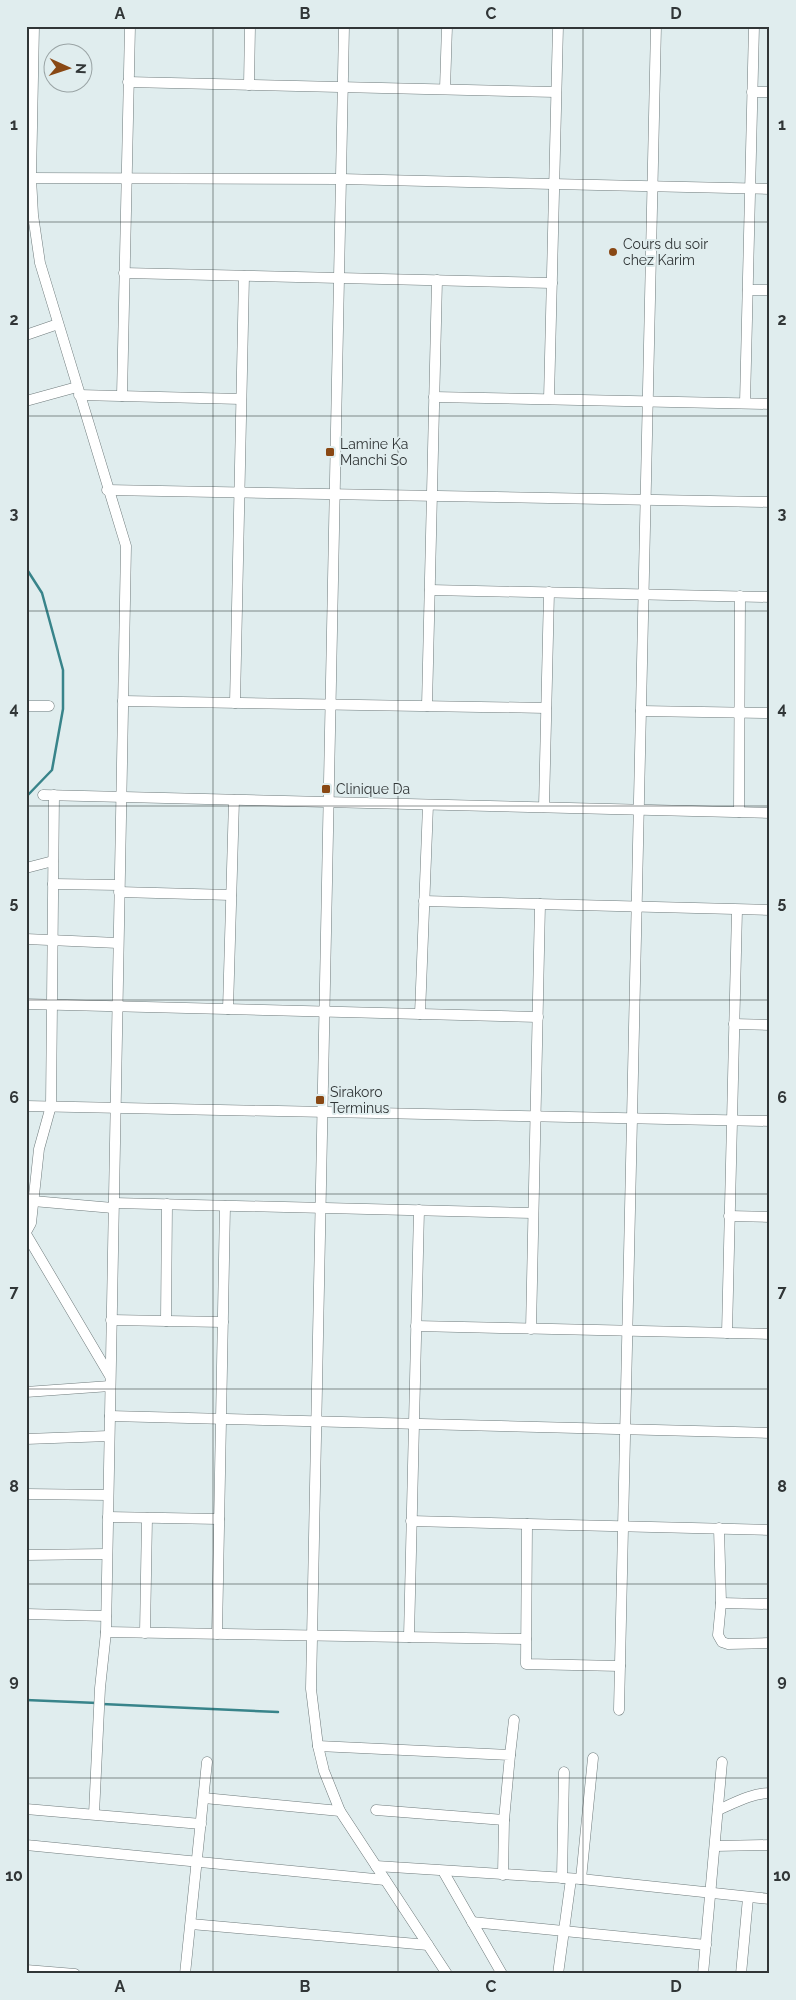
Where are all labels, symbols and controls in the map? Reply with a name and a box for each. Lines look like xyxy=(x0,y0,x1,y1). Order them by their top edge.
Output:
text: A xyxy=(115,4,126,23)
text: B xyxy=(300,4,311,23)
text: C xyxy=(486,4,497,23)
text: D xyxy=(670,4,682,23)
north arrow xyxy=(42,42,92,92)
text: N xyxy=(73,63,89,74)
text: 1 xyxy=(10,115,18,134)
text: 1 xyxy=(778,115,786,134)
place label: Cours du soir chez Karim xyxy=(623,236,708,268)
marker: Cours du soir chez Karim xyxy=(607,246,619,258)
text: 2 xyxy=(9,310,19,329)
text: 2 xyxy=(777,310,787,329)
place label: Lamine Ka Manchi So xyxy=(340,436,408,468)
marker: Lamine Ka Manchi So xyxy=(324,446,336,458)
text: 3 xyxy=(10,504,19,523)
text: 3 xyxy=(778,504,787,523)
text: 4 xyxy=(9,699,19,718)
text: 4 xyxy=(777,699,787,718)
place label: Clinique Da xyxy=(336,781,410,797)
marker: Clinique Da xyxy=(320,783,332,795)
text: 5 xyxy=(10,893,19,912)
text: 5 xyxy=(778,893,787,912)
place label: Sirakoro Terminus xyxy=(330,1084,390,1116)
text: 6 xyxy=(9,1088,19,1107)
text: 6 xyxy=(777,1088,787,1107)
marker: Sirakoro Terminus xyxy=(314,1094,326,1106)
text: 7 xyxy=(10,1282,19,1301)
text: 7 xyxy=(778,1282,787,1301)
text: 8 xyxy=(9,1477,19,1496)
text: 8 xyxy=(777,1477,787,1496)
text: 9 xyxy=(9,1671,19,1690)
text: 9 xyxy=(777,1671,787,1690)
text: 10 xyxy=(5,1866,23,1885)
text: 10 xyxy=(773,1866,791,1885)
text: A xyxy=(115,1977,126,1996)
text: B xyxy=(300,1977,311,1996)
text: C xyxy=(486,1977,497,1996)
text: D xyxy=(670,1977,682,1996)

